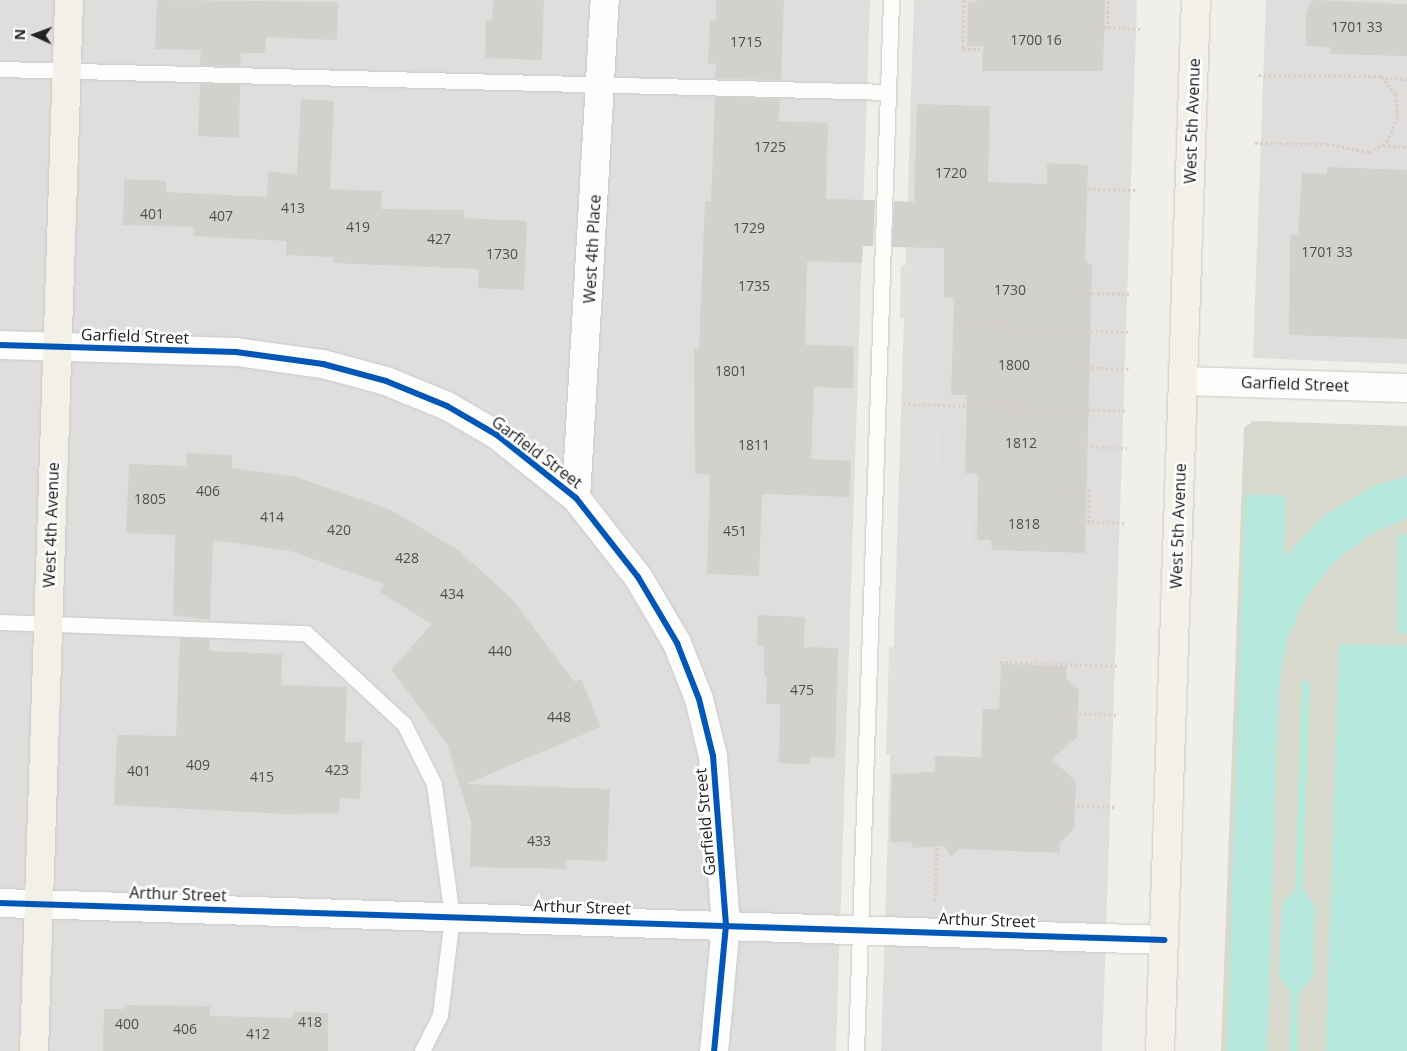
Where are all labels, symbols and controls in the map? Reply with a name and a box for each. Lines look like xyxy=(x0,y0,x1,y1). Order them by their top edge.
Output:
north arrow xyxy=(10,10,60,60)
house number: 1701 33 xyxy=(1331,19,1383,35)
text: N xyxy=(10,28,29,40)
house number: 1700 16 xyxy=(1010,32,1062,48)
house number: 1715 xyxy=(730,34,762,50)
street label: West 5th Avenue xyxy=(1180,58,1204,184)
house number: 1725 xyxy=(754,139,786,155)
house number: 1720 xyxy=(935,165,967,181)
street label: West 4th Place xyxy=(580,194,604,304)
house number: 413 xyxy=(281,200,305,216)
house number: 401 xyxy=(140,206,164,222)
house number: 407 xyxy=(209,208,233,224)
house number: 419 xyxy=(346,219,370,235)
house number: 1729 xyxy=(733,220,765,236)
house number: 427 xyxy=(427,231,451,247)
house number: 1701 33 xyxy=(1301,244,1353,260)
house number: 1730 xyxy=(486,246,518,262)
house number: 1735 xyxy=(738,278,770,294)
house number: 1730 xyxy=(994,282,1026,298)
street label: Garfield Street xyxy=(81,325,189,347)
house number: 1800 xyxy=(998,357,1030,373)
house number: 1801 xyxy=(715,363,747,379)
street label: Garfield Street xyxy=(1241,373,1349,395)
street label: Garfield Street xyxy=(488,412,586,492)
house number: 1812 xyxy=(1005,435,1037,451)
house number: 1811 xyxy=(738,437,770,453)
street label: West 4th Avenue xyxy=(39,462,63,588)
street label: West 5th Avenue xyxy=(1166,463,1190,589)
house number: 406 xyxy=(196,483,220,499)
house number: 1805 xyxy=(134,491,166,507)
house number: 414 xyxy=(260,509,284,525)
house number: 1818 xyxy=(1008,516,1040,532)
house number: 420 xyxy=(327,522,351,538)
house number: 451 xyxy=(723,523,747,539)
house number: 428 xyxy=(395,550,419,566)
house number: 434 xyxy=(440,586,464,602)
house number: 440 xyxy=(488,643,512,659)
house number: 475 xyxy=(790,682,814,698)
house number: 448 xyxy=(547,709,571,725)
house number: 409 xyxy=(186,757,210,773)
house number: 423 xyxy=(325,762,349,778)
house number: 401 xyxy=(127,763,151,779)
street label: Garfield Street xyxy=(691,767,719,877)
house number: 415 xyxy=(250,769,274,785)
house number: 433 xyxy=(527,833,551,849)
street label: Arthur Street xyxy=(129,883,227,905)
street label: Arthur Street xyxy=(533,896,631,918)
street label: Arthur Street xyxy=(938,909,1036,931)
house number: 418 xyxy=(298,1014,322,1030)
house number: 400 xyxy=(115,1016,139,1032)
house number: 406 xyxy=(173,1021,197,1037)
house number: 412 xyxy=(246,1026,270,1042)

